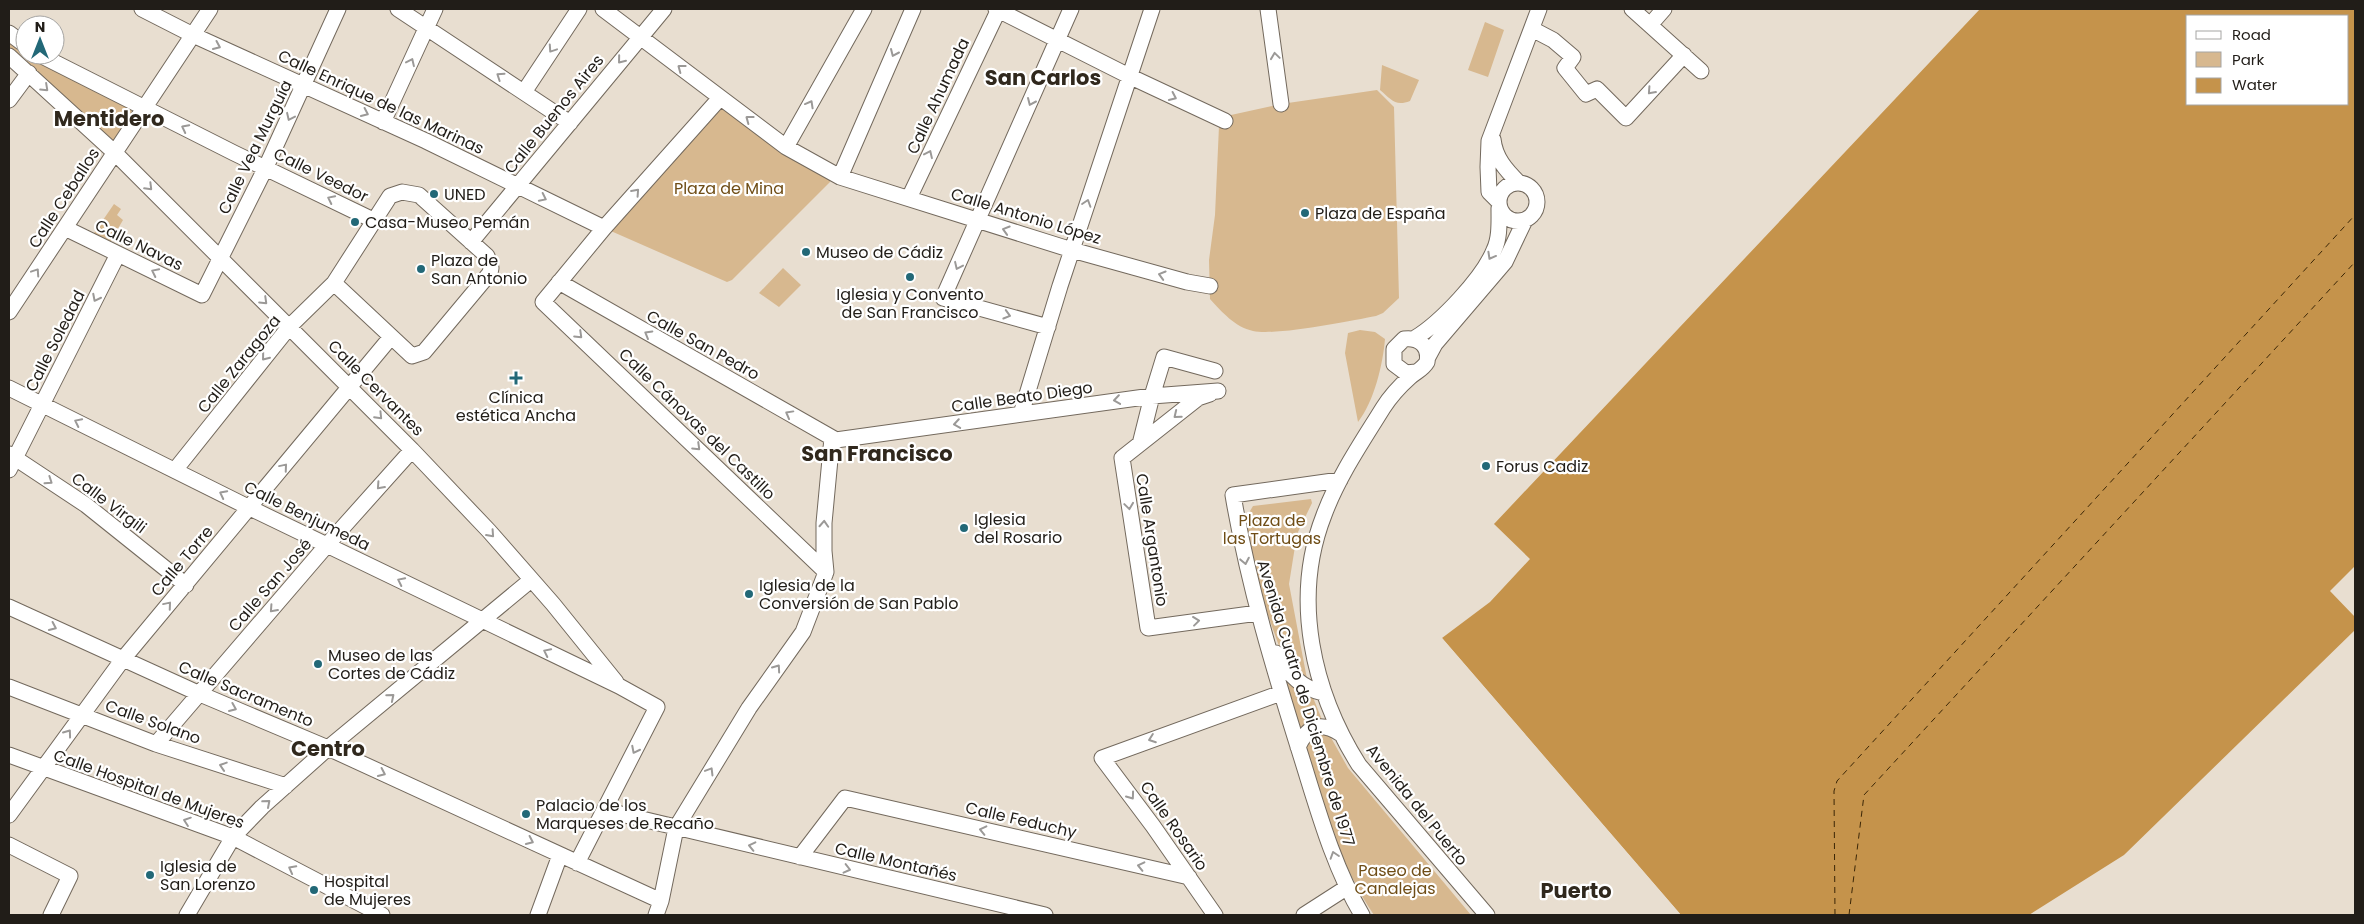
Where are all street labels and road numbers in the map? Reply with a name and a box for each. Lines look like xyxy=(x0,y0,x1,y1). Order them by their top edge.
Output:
street label: Calle Ahumada xyxy=(901,34,975,158)
street label: Calle Enrique de las Marinas xyxy=(274,44,488,160)
street label: Calle Buenos Aires xyxy=(499,50,609,178)
street label: Calle Vea Murguía xyxy=(212,76,298,218)
street label: Calle Veedor xyxy=(270,142,372,208)
street label: Calle Ceballos xyxy=(23,143,105,253)
street label: Calle Antonio López xyxy=(948,182,1104,250)
street label: Calle Navas xyxy=(91,214,187,276)
street label: Calle Soledad xyxy=(20,286,90,396)
street label: Calle San Pedro xyxy=(642,304,764,386)
street label: Calle Zaragoza xyxy=(192,310,286,418)
street label: Calle Cervantes xyxy=(323,335,429,441)
street label: Calle Cánovas del Castillo xyxy=(614,343,780,505)
street label: Calle Beato Diego xyxy=(950,376,1094,418)
street label: Calle Virgili xyxy=(67,467,151,539)
street label: Calle Argantonio xyxy=(1130,472,1174,608)
street label: Calle Benjumeda xyxy=(240,476,374,556)
street label: Calle Torre xyxy=(146,521,218,601)
street label: Calle San José xyxy=(223,533,317,637)
street label: Avenida Cuatro de Diciembre de 1977 xyxy=(1251,557,1361,849)
street label: Calle Sacramento xyxy=(175,655,317,733)
street label: Calle Solano xyxy=(102,694,204,750)
street label: Avenida del Puerto xyxy=(1361,739,1473,871)
street label: Calle Hospital de Mujeres xyxy=(50,744,248,834)
street label: Calle Rosario xyxy=(1135,777,1213,875)
street label: Calle Feduchy xyxy=(963,796,1079,844)
street label: Calle Montañés xyxy=(833,837,959,887)

